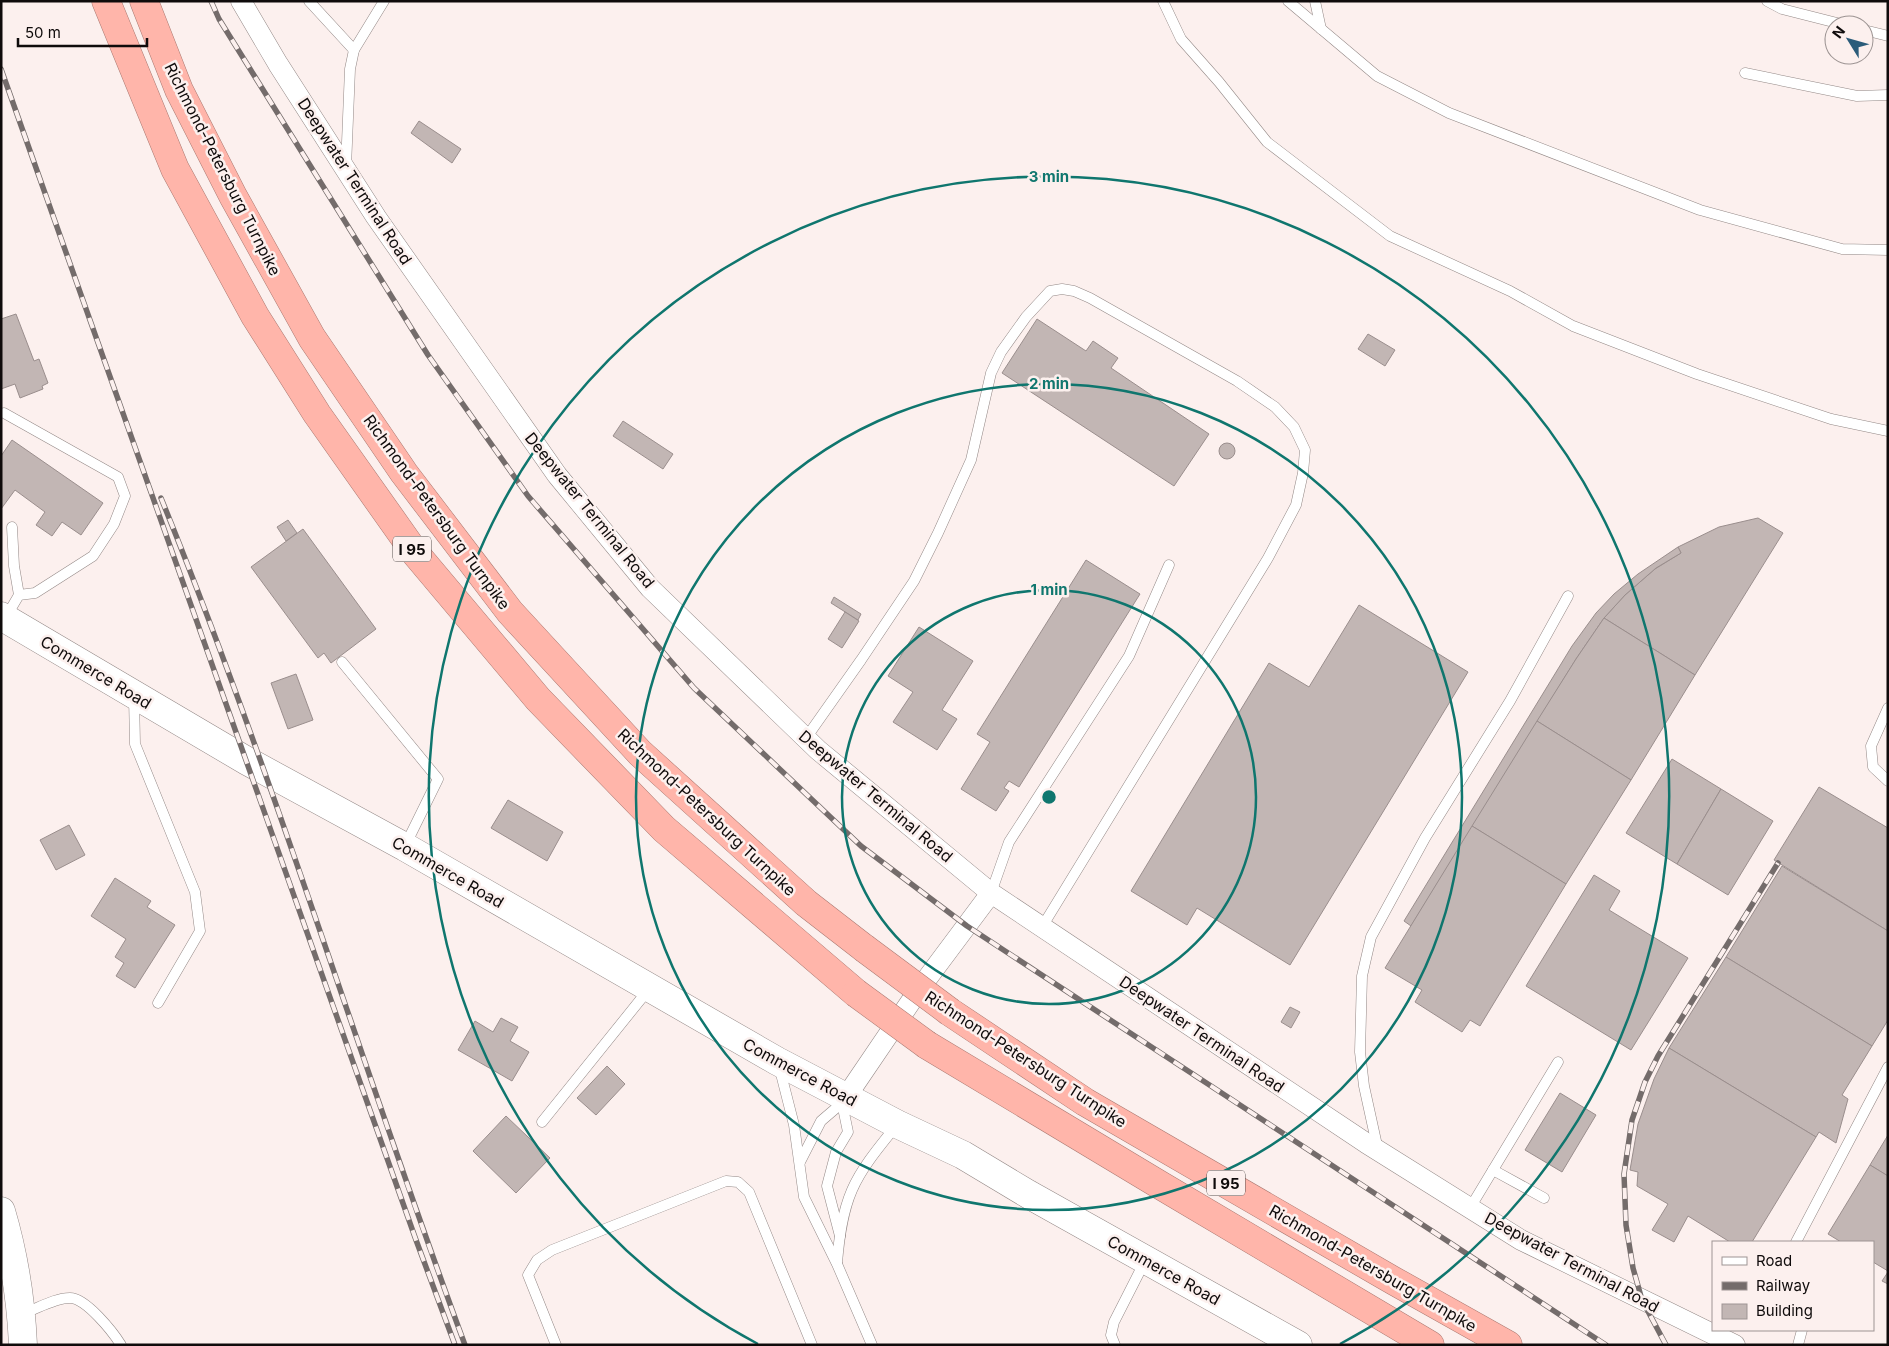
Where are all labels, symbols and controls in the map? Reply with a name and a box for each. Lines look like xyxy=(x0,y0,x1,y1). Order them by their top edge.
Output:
scale bar xyxy=(18,15,146,47)
north arrow xyxy=(1824,15,1874,65)
text: N xyxy=(1828,22,1848,41)
text: 50 m xyxy=(25,23,61,42)
street label: Richmond-Petersburg Turnpike xyxy=(160,59,286,279)
street label: Deepwater Terminal Road xyxy=(294,94,416,268)
text: 3 min xyxy=(1029,167,1069,186)
text: 2 min xyxy=(1029,374,1069,393)
street label: Richmond-Petersburg Turnpike xyxy=(359,410,515,614)
street label: Deepwater Terminal Road xyxy=(521,428,659,592)
road number: I 95 xyxy=(393,536,431,562)
text: 1 min xyxy=(1030,580,1068,599)
street label: Commerce Road xyxy=(37,631,155,713)
street label: Richmond-Petersburg Turnpike xyxy=(614,724,800,900)
street label: Deepwater Terminal Road xyxy=(795,726,957,866)
centre of rings xyxy=(1040,788,1058,806)
street label: Commerce Road xyxy=(388,832,508,912)
street label: Deepwater Terminal Road xyxy=(1116,971,1288,1097)
street label: Richmond-Petersburg Turnpike xyxy=(921,986,1131,1132)
street label: Commerce Road xyxy=(740,1034,860,1110)
road number: I 95 xyxy=(1207,1170,1245,1196)
street label: Richmond-Petersburg Turnpike xyxy=(1266,1200,1480,1336)
street label: Deepwater Terminal Road xyxy=(1481,1207,1663,1317)
street label: Commerce Road xyxy=(1104,1231,1224,1309)
legend xyxy=(1712,1241,1874,1331)
text: Road xyxy=(1756,1251,1792,1270)
text: Railway xyxy=(1756,1276,1811,1295)
text: Building xyxy=(1756,1301,1813,1320)

